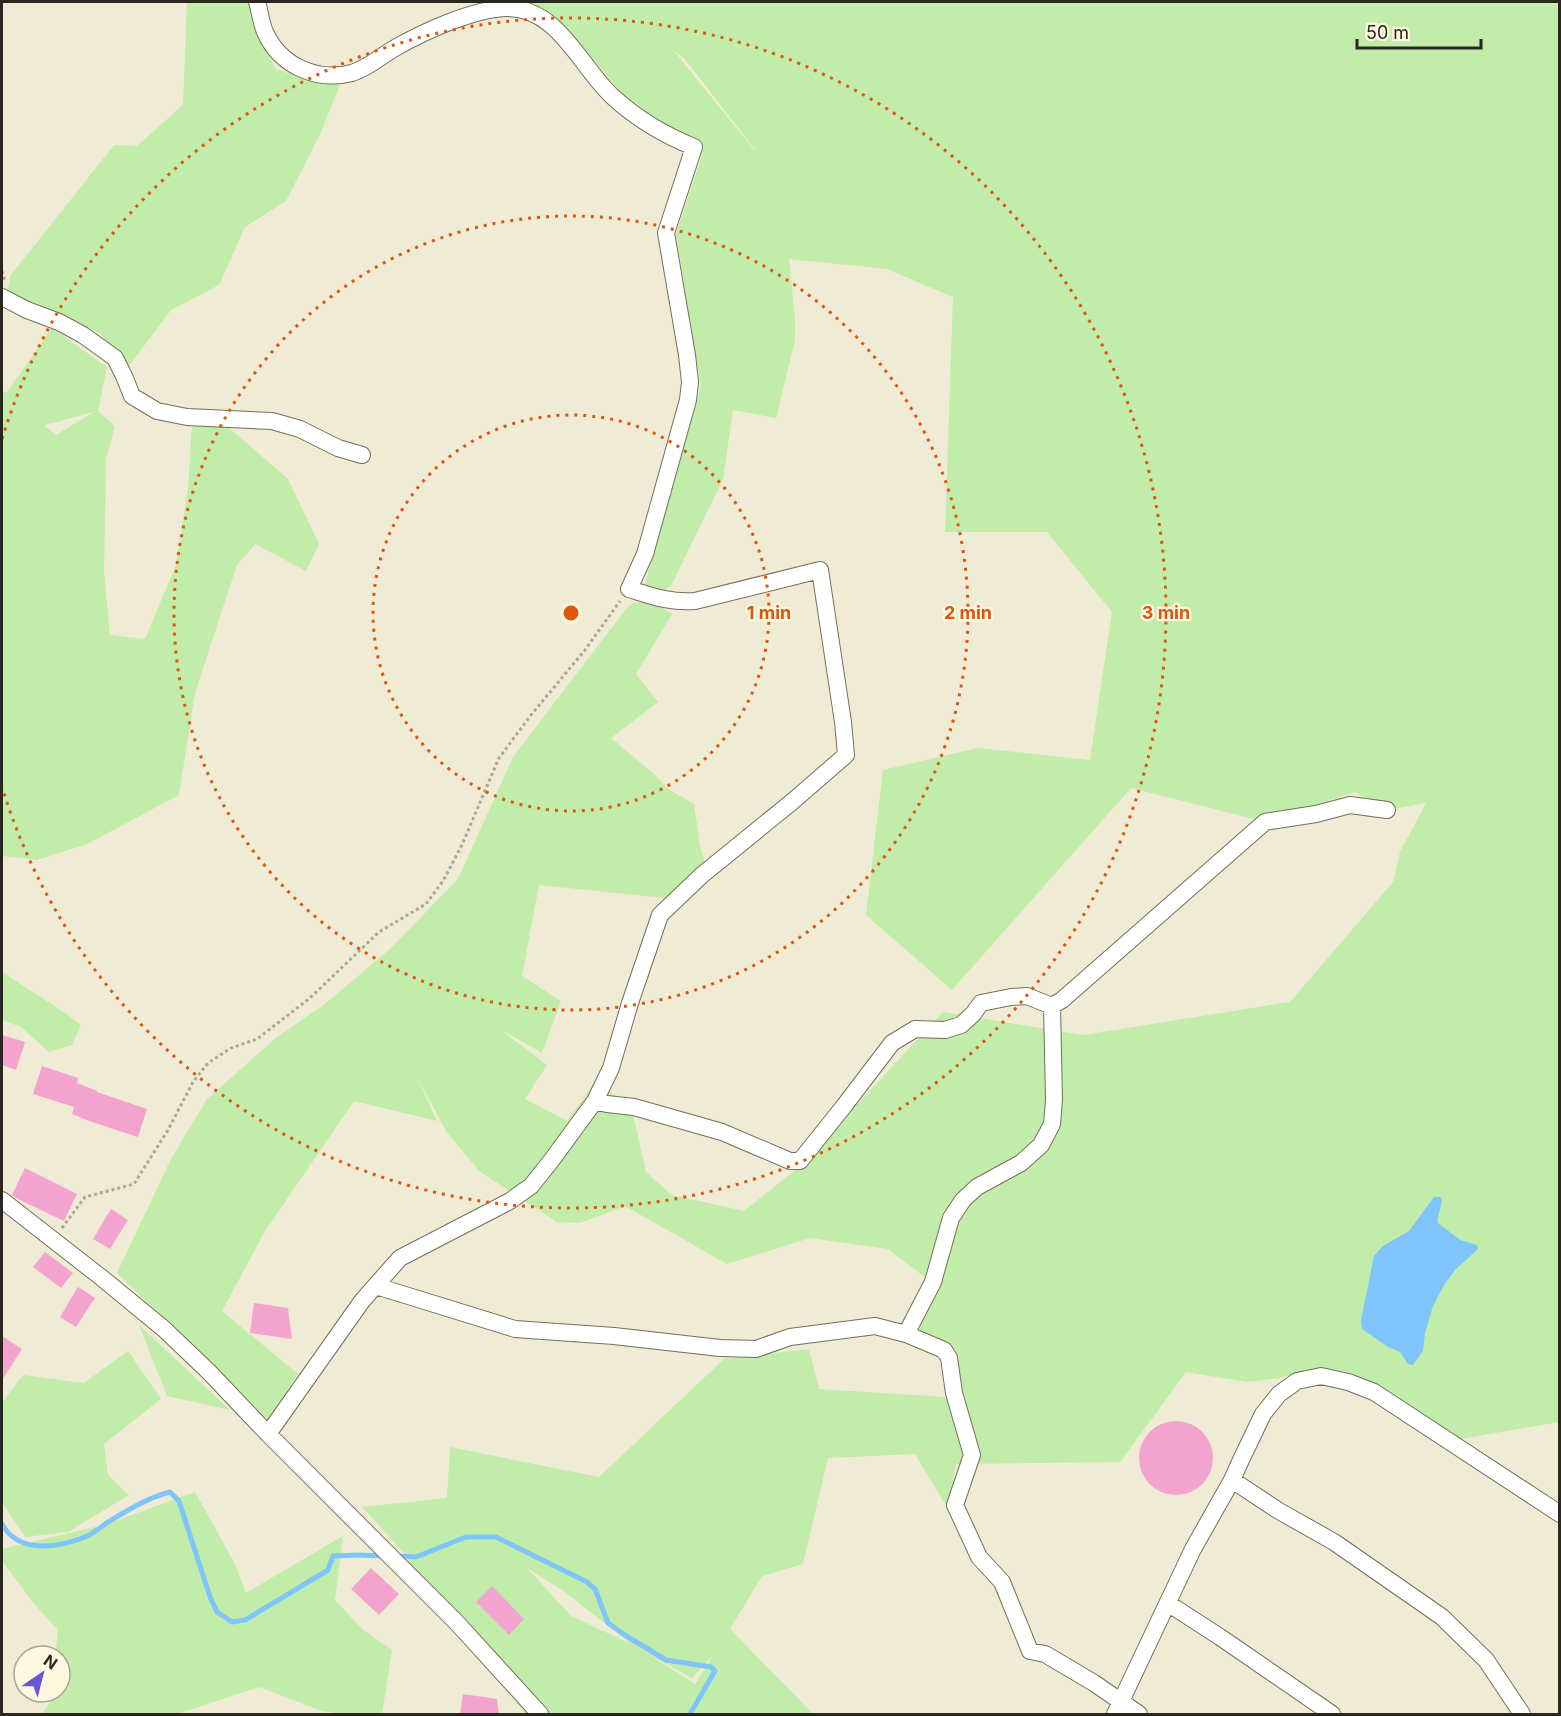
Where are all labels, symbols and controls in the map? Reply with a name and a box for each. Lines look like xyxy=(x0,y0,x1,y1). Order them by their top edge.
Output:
scale bar xyxy=(1357,12,1482,50)
text: 50 m xyxy=(1366,22,1409,43)
text: 1 min xyxy=(747,602,791,623)
text: 2 min xyxy=(944,602,992,623)
text: 3 min xyxy=(1142,602,1190,623)
centre of rings xyxy=(561,603,581,623)
north arrow xyxy=(12,1644,72,1704)
text: N xyxy=(40,1650,61,1673)

